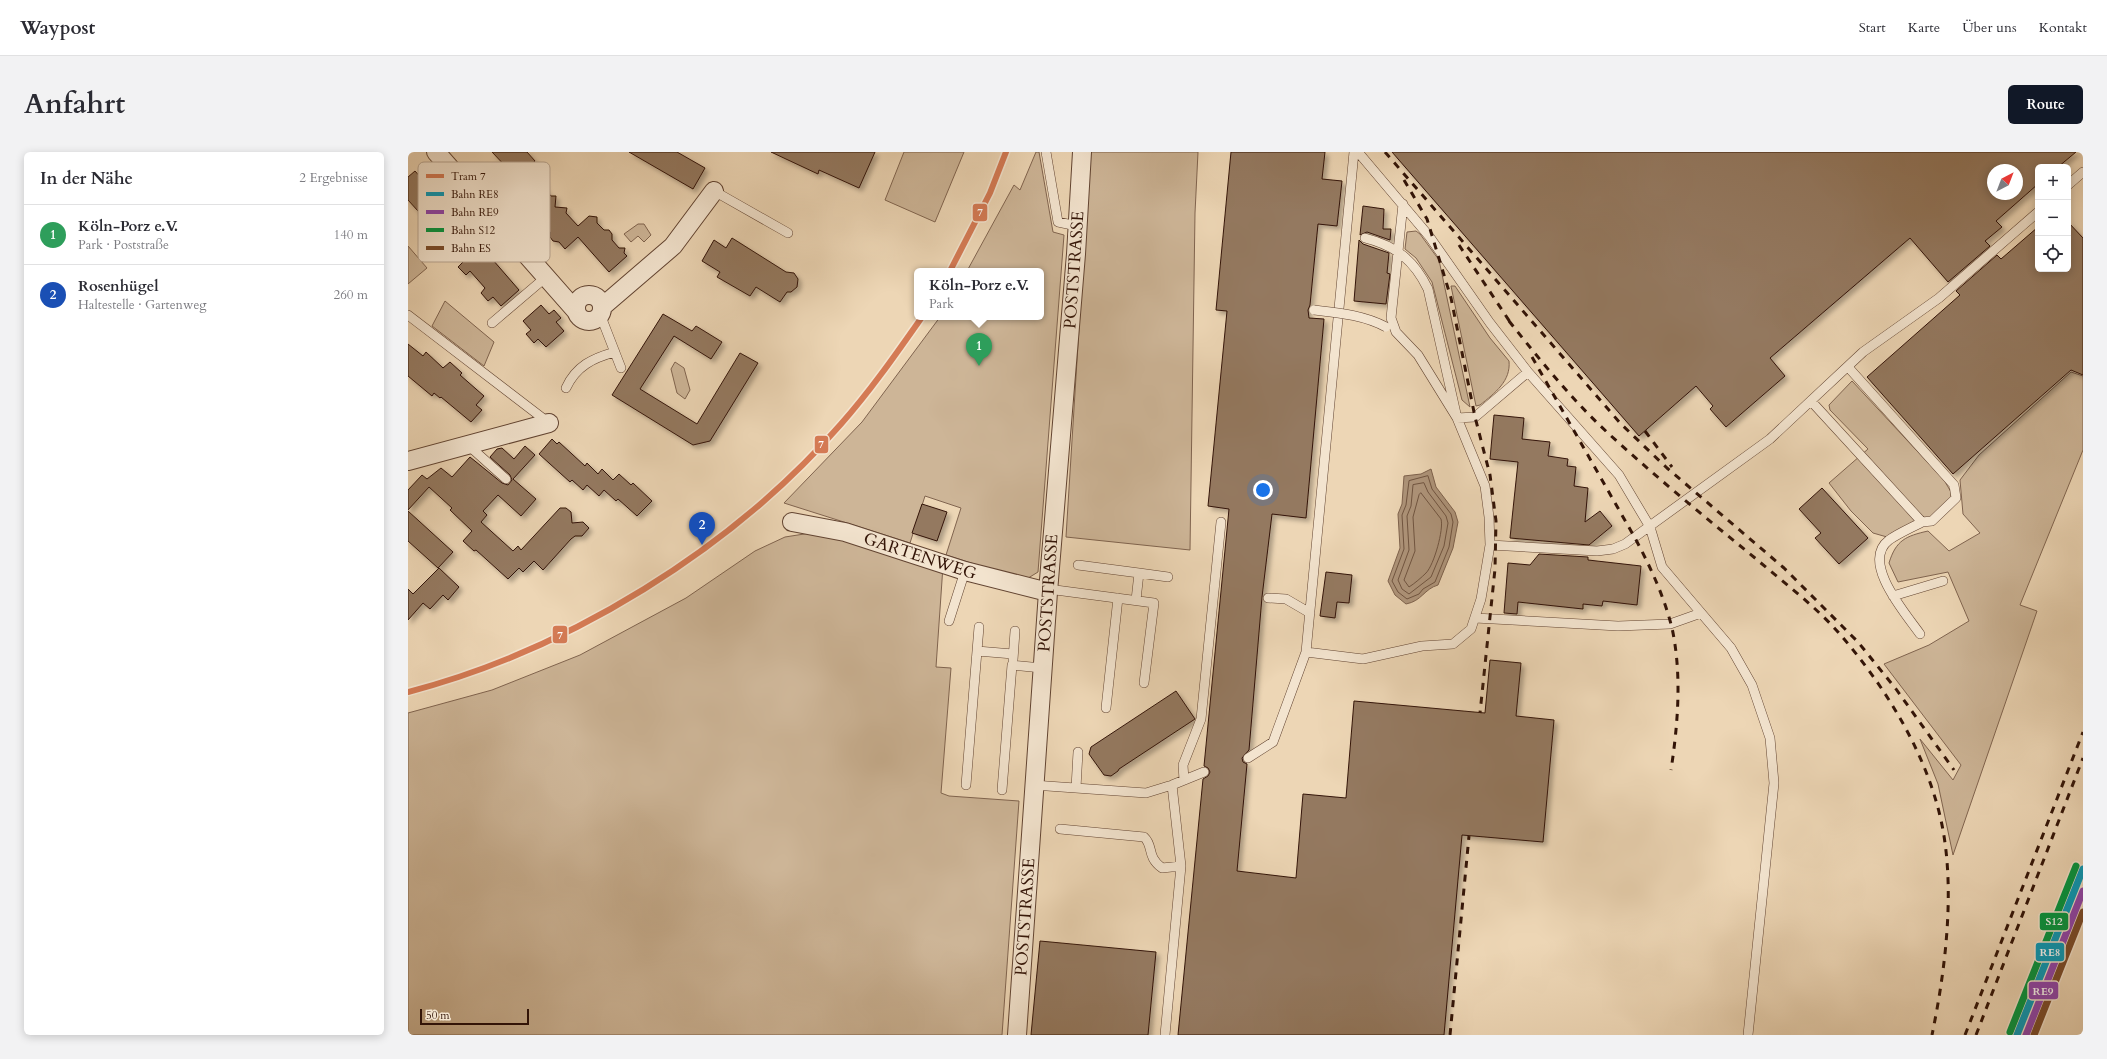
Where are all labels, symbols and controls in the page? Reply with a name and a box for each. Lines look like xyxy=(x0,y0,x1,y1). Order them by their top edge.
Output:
text: Waypost xyxy=(20,15,95,41)
text: Start xyxy=(1859,18,1886,37)
text: Karte xyxy=(1908,18,1940,37)
text: Über uns xyxy=(1962,18,2017,37)
text: Kontakt xyxy=(2039,18,2087,37)
text: Anfahrt xyxy=(24,85,125,123)
button: Route xyxy=(2008,85,2083,124)
legend xyxy=(418,162,550,262)
north arrow xyxy=(1987,164,2023,200)
map controls xyxy=(2035,164,2071,272)
button: + xyxy=(2035,164,2071,200)
text: In der Nähe xyxy=(40,167,133,190)
text: 2 Ergebnisse xyxy=(299,169,368,187)
text: Tram 7 xyxy=(451,169,486,184)
text: Bahn RE8 xyxy=(451,187,499,202)
button: − xyxy=(2035,200,2071,236)
line badge: 7 xyxy=(972,203,988,222)
text: Bahn RE9 xyxy=(451,205,499,220)
text: 7 xyxy=(977,205,983,220)
street label: POSTSTRASSE xyxy=(1058,210,1090,330)
text: Köln-Porz e.V. xyxy=(78,216,178,236)
text: Bahn S12 xyxy=(451,223,496,238)
text: 1 xyxy=(50,226,56,244)
text: 140 m xyxy=(334,226,368,244)
text: Park · Poststraße xyxy=(78,236,169,254)
button: locate xyxy=(2035,236,2071,272)
text: Bahn ES xyxy=(451,241,491,256)
popup xyxy=(914,268,1044,320)
text: Köln-Porz e.V. xyxy=(929,275,1029,295)
text: Rosenhügel xyxy=(78,276,159,296)
text: 2 xyxy=(50,286,56,304)
text: 260 m xyxy=(334,286,368,304)
text: Park xyxy=(929,295,954,313)
text: Haltestelle · Gartenweg xyxy=(78,296,207,314)
pin: 1 xyxy=(966,333,992,366)
line badge: 7 xyxy=(814,435,829,454)
text: 7 xyxy=(818,437,824,452)
your location xyxy=(1253,480,1273,500)
pin: 2 xyxy=(689,512,715,545)
street label: GARTENWEG xyxy=(861,527,980,585)
street label: POSTSTRASSE xyxy=(1032,533,1064,653)
line badge: 7 xyxy=(552,625,568,644)
text: 7 xyxy=(557,628,563,643)
street label: POSTSTRASSE xyxy=(1009,857,1041,977)
line badge: S12 xyxy=(2039,912,2069,931)
text: S12 xyxy=(2045,914,2063,929)
line badge: RE8 xyxy=(2035,942,2065,962)
text: RE8 xyxy=(2040,945,2060,960)
line badge: RE9 xyxy=(2028,981,2059,1000)
text: RE9 xyxy=(2033,984,2054,999)
scale bar xyxy=(420,1007,529,1026)
text: 50 m xyxy=(426,1008,450,1023)

